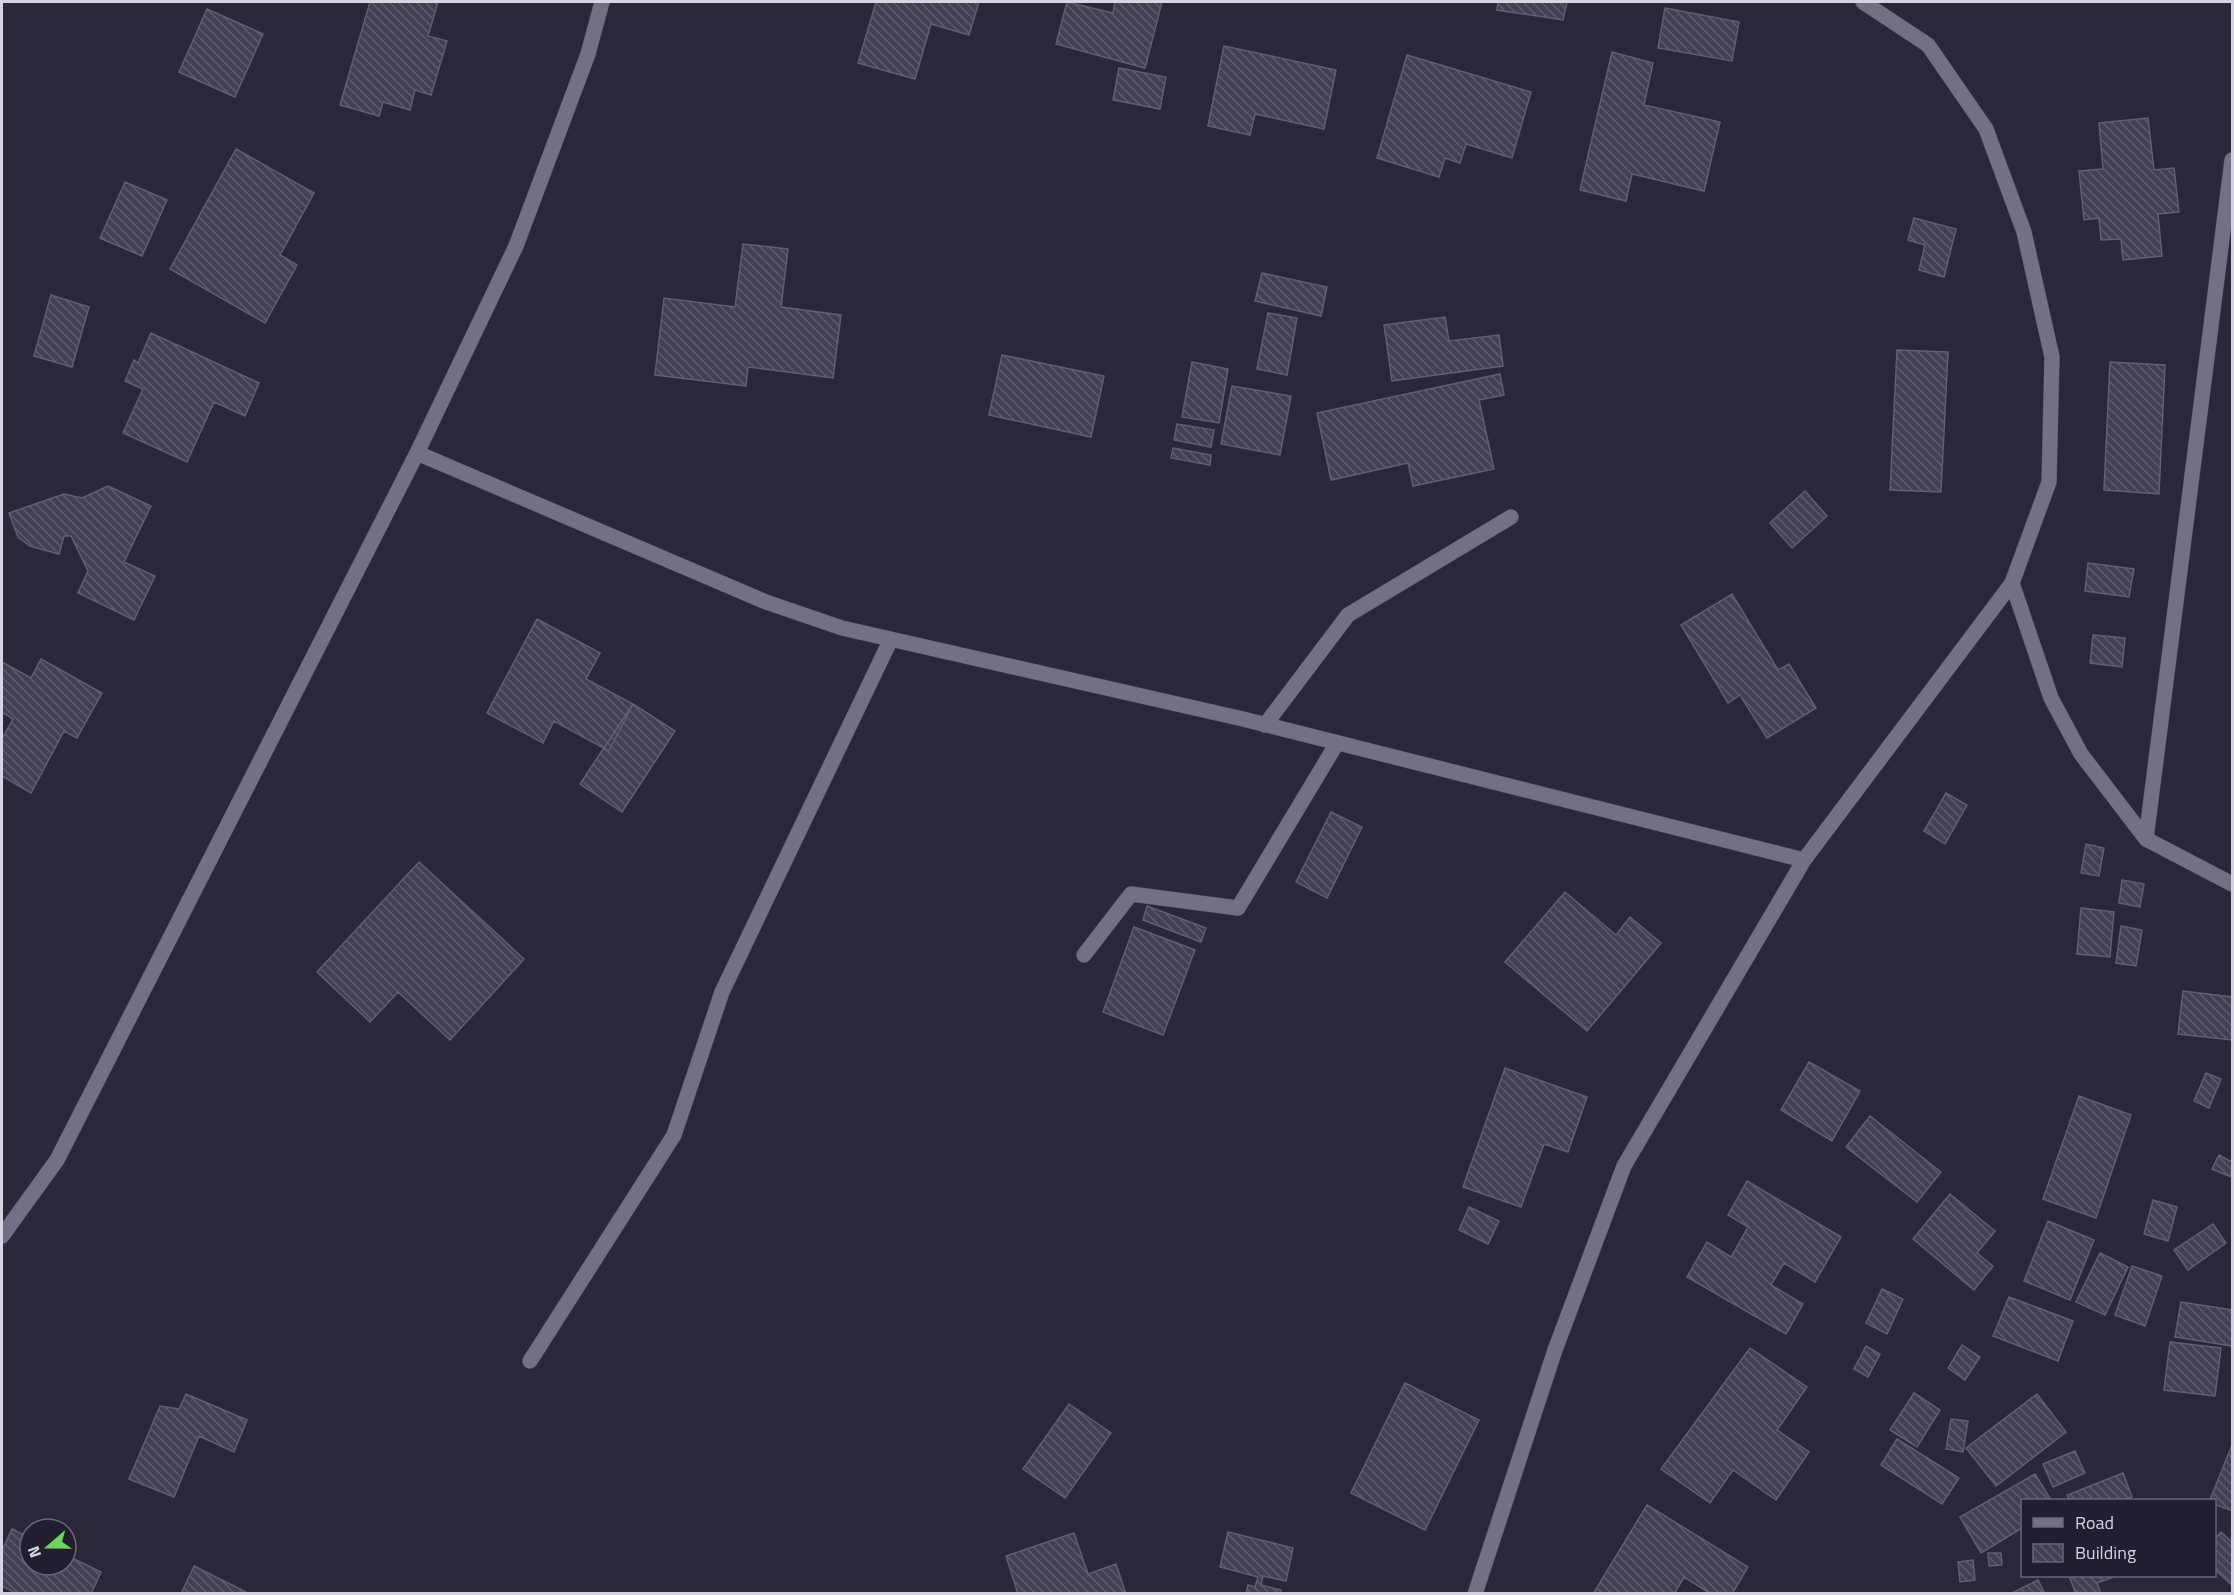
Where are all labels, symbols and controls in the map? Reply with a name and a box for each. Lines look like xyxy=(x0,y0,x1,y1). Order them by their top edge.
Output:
legend xyxy=(2021,1499,2216,1577)
text: Road xyxy=(2075,1509,2114,1536)
north arrow xyxy=(18,1517,78,1577)
text: Building xyxy=(2075,1539,2136,1566)
text: N xyxy=(21,1543,47,1561)

